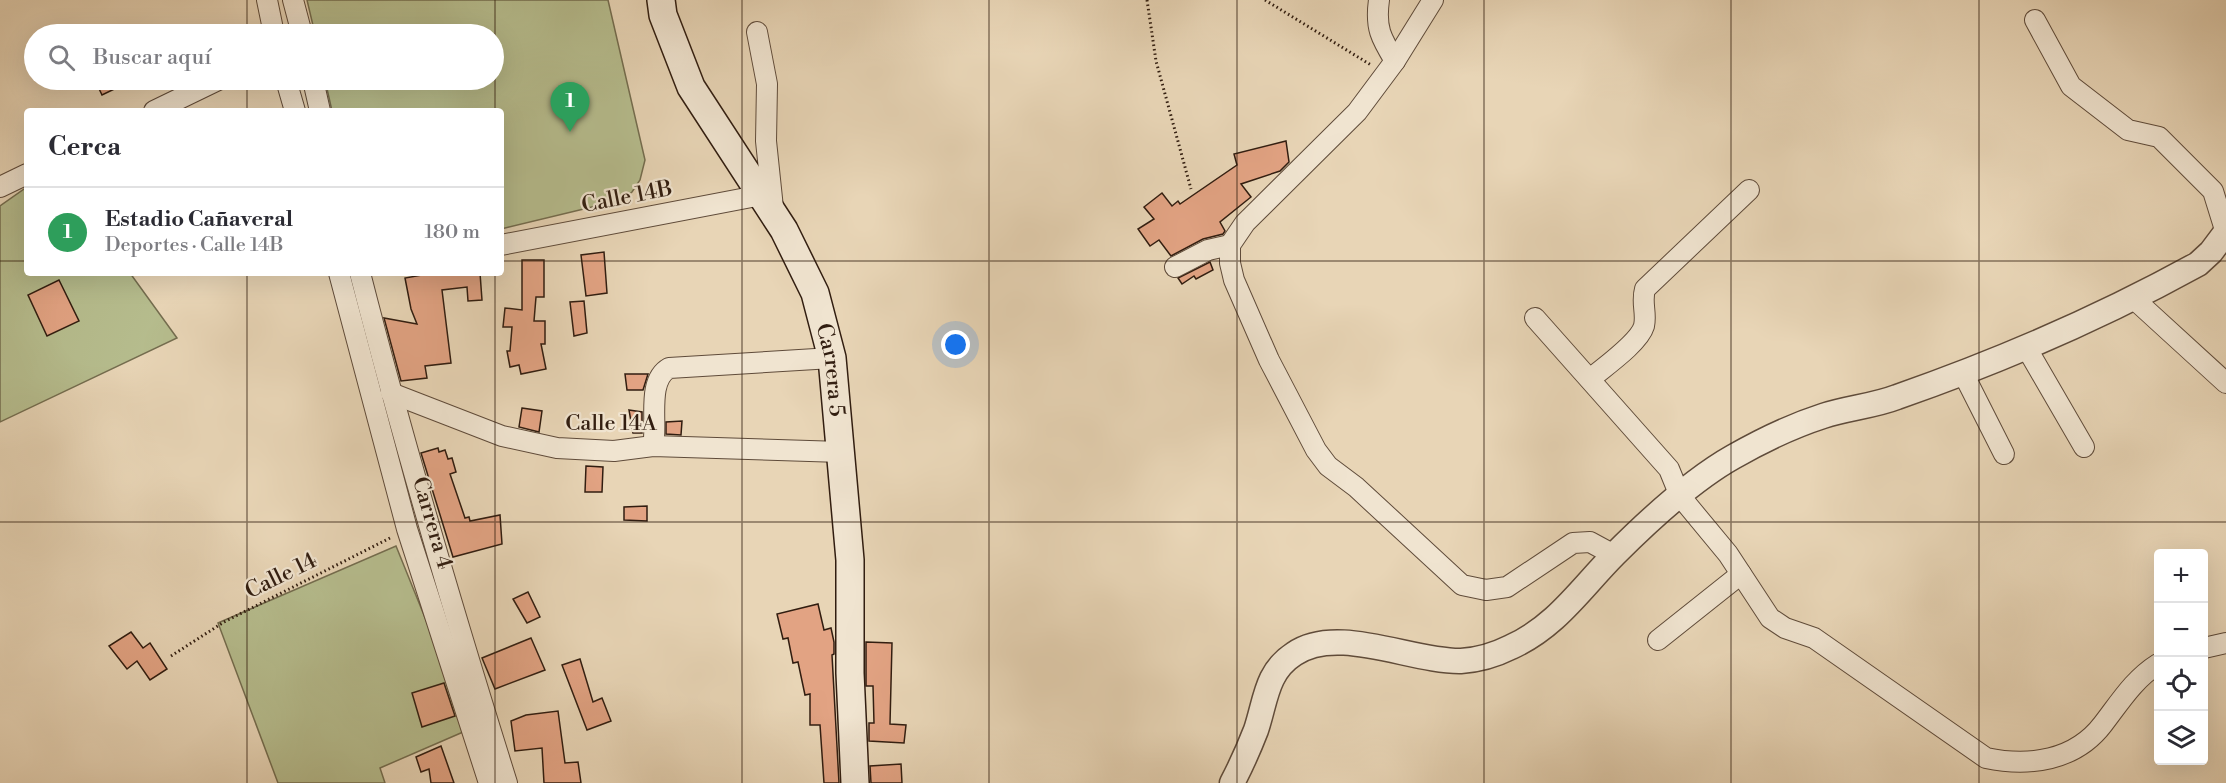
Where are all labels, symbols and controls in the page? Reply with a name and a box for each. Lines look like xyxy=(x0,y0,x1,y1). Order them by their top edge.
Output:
search box xyxy=(24,24,504,90)
icon: search xyxy=(45,41,78,74)
text: Buscar aquí xyxy=(93,44,211,71)
pin: 1 xyxy=(550,82,590,132)
text: Cerca xyxy=(48,131,121,163)
street label: Calle 14B xyxy=(579,175,675,219)
text: Estadio Cañaveral xyxy=(105,206,293,233)
text: 1 xyxy=(63,220,72,245)
text: 180 m xyxy=(425,220,480,245)
text: Deportes · Calle 14B xyxy=(105,233,284,258)
street label: Carrera 5 xyxy=(810,320,851,418)
your location xyxy=(941,330,970,359)
street label: Calle 14A xyxy=(565,410,658,437)
street label: Carrera 4 xyxy=(406,474,458,572)
street label: Calle 14 xyxy=(241,547,321,605)
map controls xyxy=(2154,549,2208,765)
button: + xyxy=(2154,549,2208,603)
button: − xyxy=(2154,603,2208,657)
button: locate xyxy=(2154,657,2208,711)
button: layers xyxy=(2154,711,2208,765)

